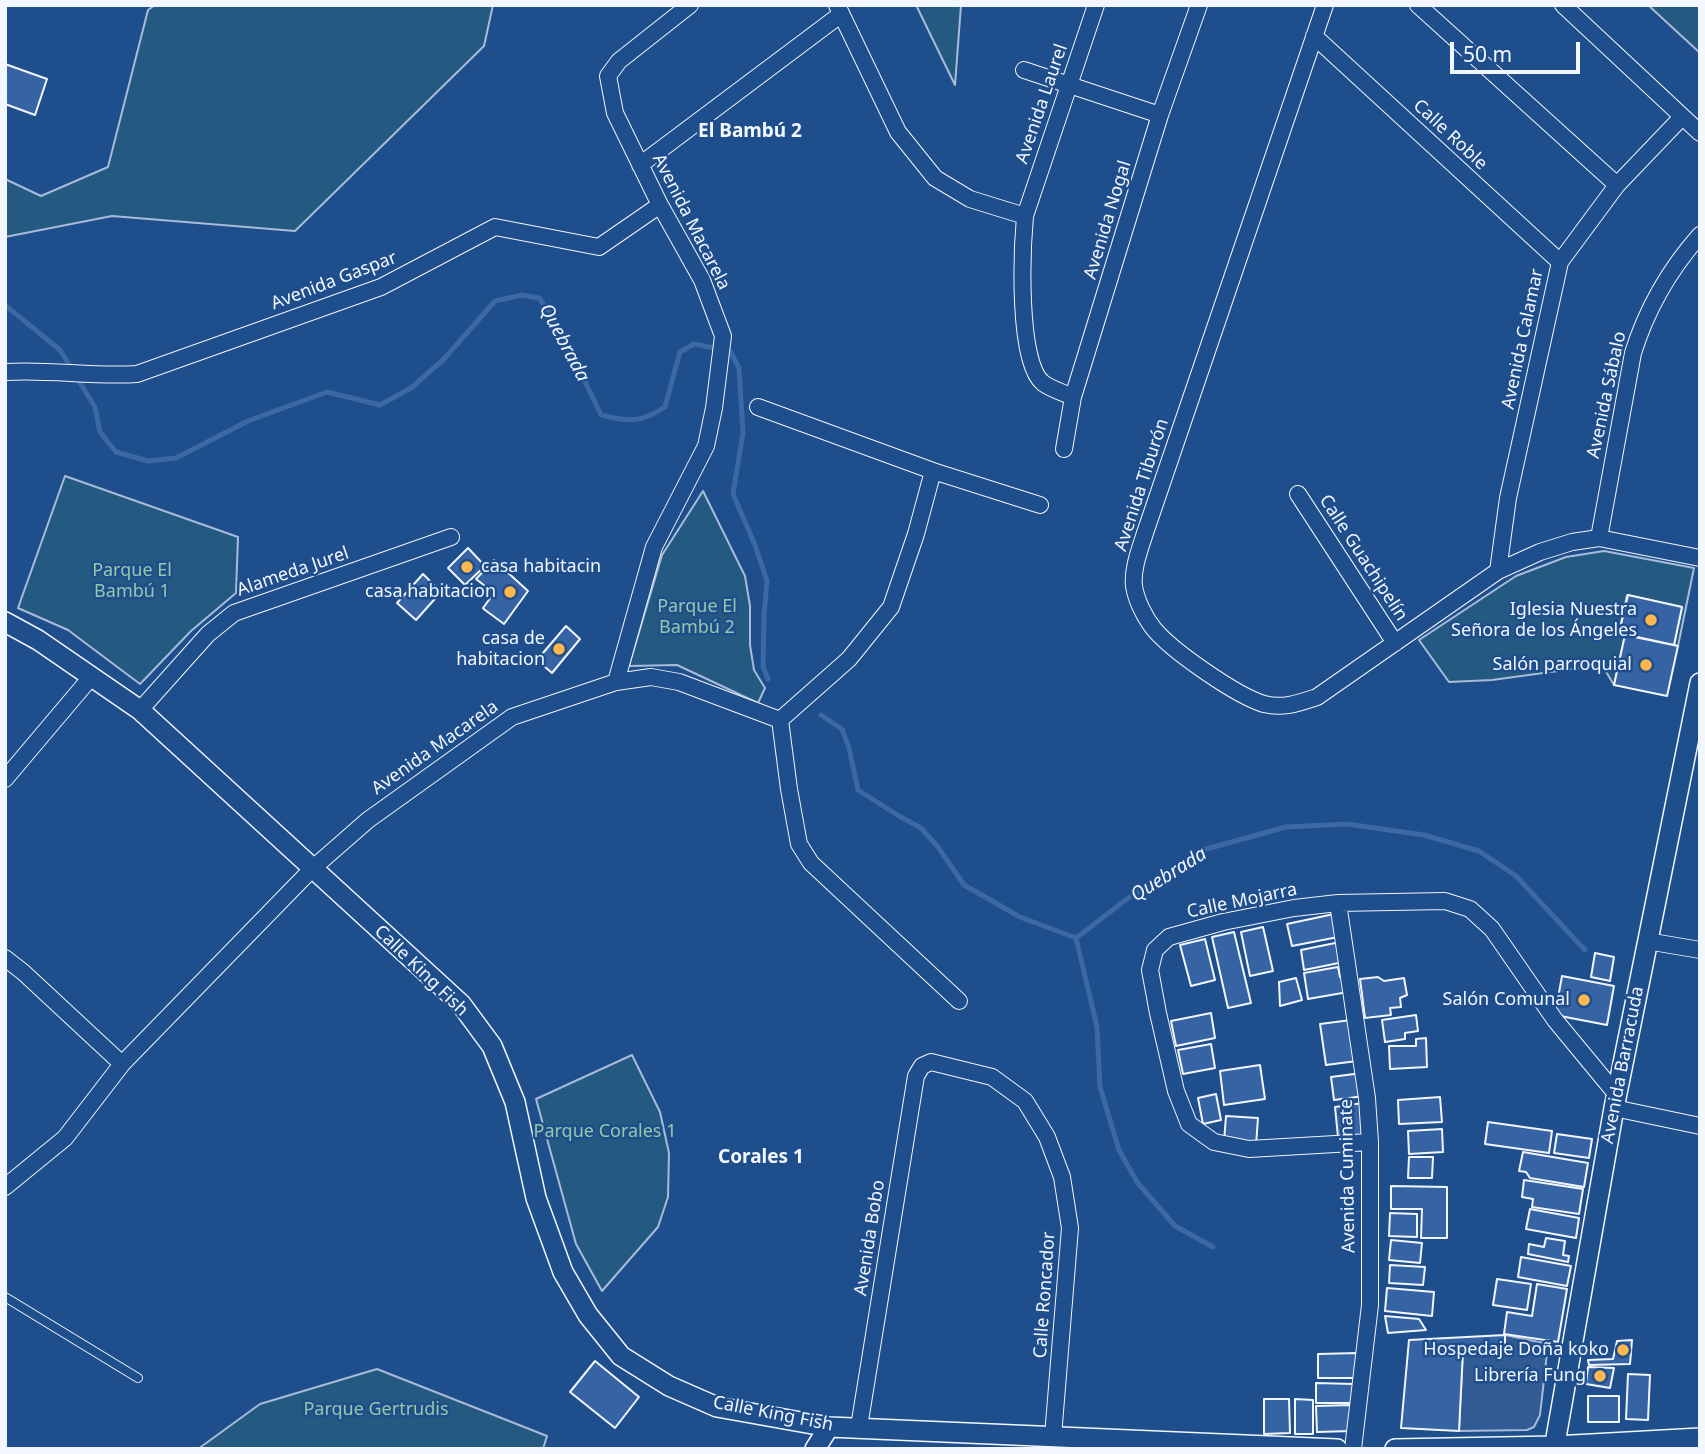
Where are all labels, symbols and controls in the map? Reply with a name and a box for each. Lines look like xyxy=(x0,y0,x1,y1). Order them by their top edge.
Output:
scale bar xyxy=(1453,28,1582,72)
text: 50 m xyxy=(1463,40,1512,68)
street label: Avenida Laurel xyxy=(1011,41,1073,167)
street label: Calle Roble xyxy=(1408,95,1492,175)
district label: El Bambú 2 xyxy=(698,121,802,143)
street label: Avenida Macarela xyxy=(647,150,735,294)
street label: Avenida Nogal xyxy=(1080,158,1136,282)
street label: Avenida Gaspar xyxy=(268,247,400,315)
street label: Avenida Calamar xyxy=(1498,267,1548,411)
water label: Quebrada xyxy=(534,300,594,386)
street label: Avenida Sábalo xyxy=(1583,330,1631,460)
street label: Avenida Tiburón xyxy=(1110,416,1174,554)
street label: Calle Guachipelín xyxy=(1314,491,1412,625)
street label: Alameda Jurel xyxy=(234,543,352,601)
place label: casa habitacin xyxy=(481,556,601,578)
marker: casa habitacin xyxy=(459,559,475,575)
park label: Parque El Bambú 1 xyxy=(92,560,172,602)
place label: casa habitacion xyxy=(365,581,496,603)
marker: casa habitacion xyxy=(502,584,518,600)
park label: Parque El Bambú 2 xyxy=(657,596,737,638)
place label: Iglesia Nuestra Señora de los Ángeles xyxy=(1451,599,1637,642)
marker: Iglesia Nuestra Señora de los Ángeles xyxy=(1643,612,1659,628)
place label: casa de habitacion xyxy=(456,628,545,670)
marker: casa de habitacion xyxy=(551,641,567,657)
place label: Salón parroquial xyxy=(1493,654,1632,676)
marker: Salón parroquial xyxy=(1638,657,1654,673)
street label: Avenida Macarela xyxy=(368,696,502,800)
water label: Quebrada xyxy=(1127,843,1211,907)
street label: Calle Mojarra xyxy=(1185,879,1299,923)
street label: Calle King Fish xyxy=(370,921,472,1021)
street label: Avenida Barracuda xyxy=(1597,985,1649,1145)
place label: Salón Comunal xyxy=(1443,989,1570,1011)
marker: Salón Comunal xyxy=(1576,992,1592,1008)
street label: Avenida Cuminate xyxy=(1336,1099,1360,1253)
park label: Parque Corales 1 xyxy=(534,1121,676,1143)
district label: Corales 1 xyxy=(718,1147,804,1169)
street label: Avenida Bobo xyxy=(850,1179,890,1297)
street label: Calle Roncador xyxy=(1030,1231,1060,1359)
place label: Hospedaje Doña koko xyxy=(1423,1339,1609,1361)
marker: Hospedaje Doña koko xyxy=(1615,1342,1631,1358)
place label: Librería Fung xyxy=(1474,1365,1586,1387)
marker: Librería Fung xyxy=(1592,1368,1608,1384)
street label: Calle King Fish xyxy=(711,1392,835,1436)
park label: Parque Gertrudis xyxy=(303,1399,449,1421)

